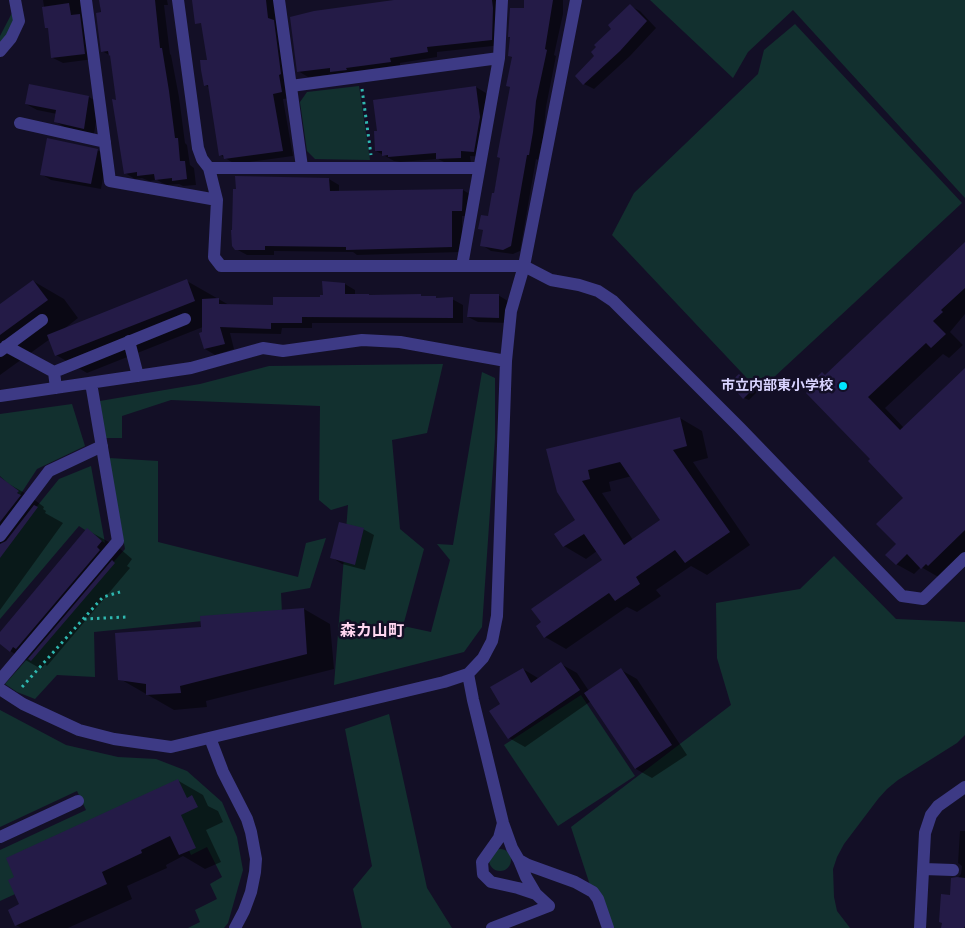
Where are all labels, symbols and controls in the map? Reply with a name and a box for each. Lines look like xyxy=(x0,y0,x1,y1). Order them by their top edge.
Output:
place label: 市立内部東小学校 xyxy=(721,378,833,394)
marker: 市立内部東小学校 xyxy=(837,380,849,392)
district label: 森カ山町 xyxy=(340,622,404,642)

